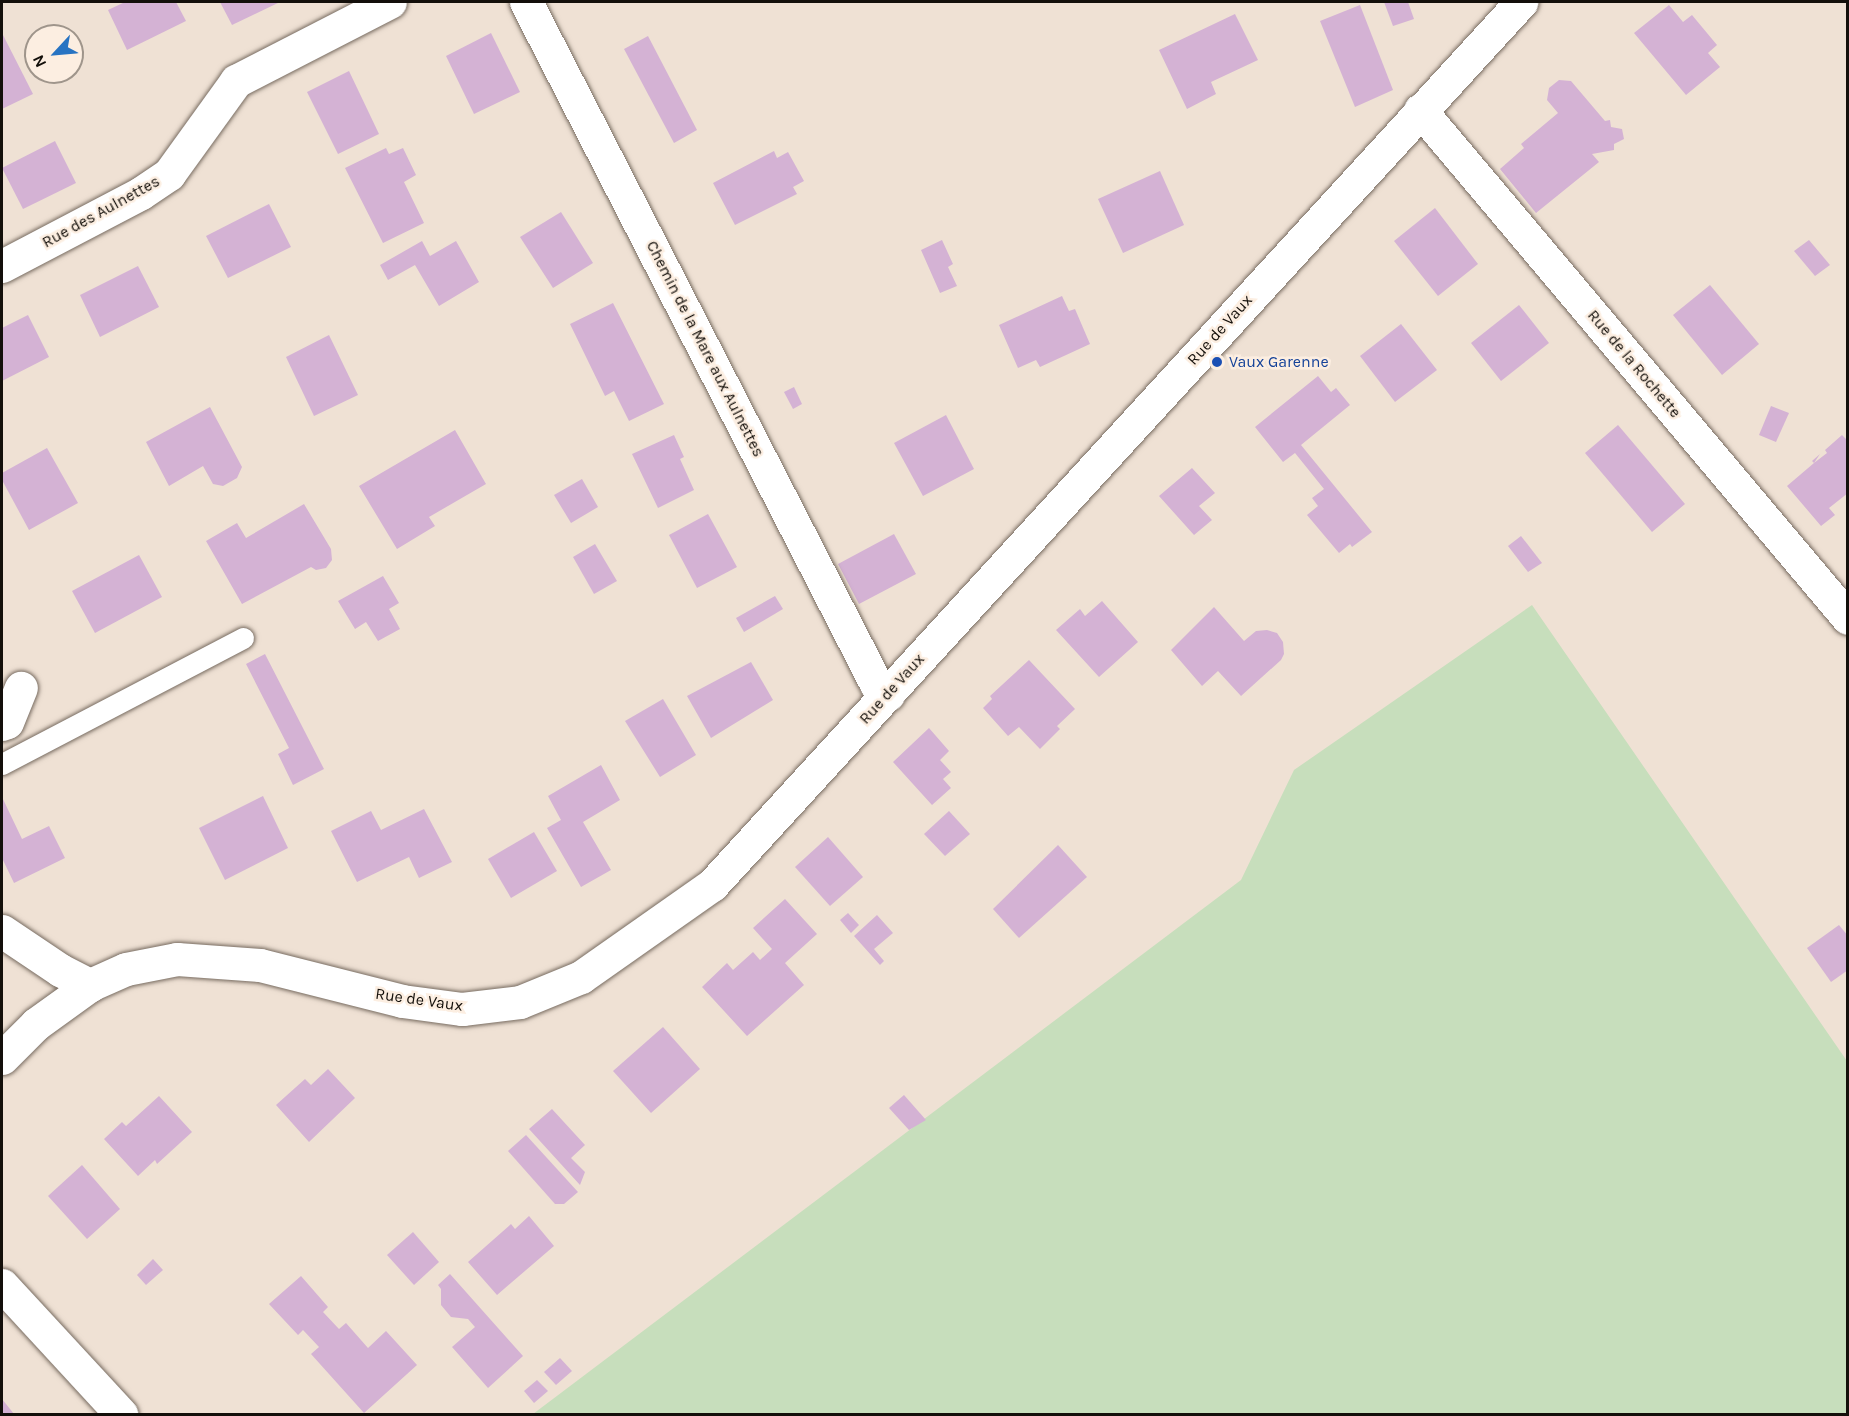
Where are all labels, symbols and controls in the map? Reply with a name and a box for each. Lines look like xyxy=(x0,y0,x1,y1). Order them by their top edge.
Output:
north arrow xyxy=(24,24,84,84)
text: N xyxy=(28,52,50,71)
street label: Rue des Aulnettes xyxy=(39,172,163,252)
street label: Chemin de la Mare aux Aulnettes xyxy=(642,238,768,460)
street label: Rue de Vaux xyxy=(1183,291,1257,369)
street label: Rue de la Rochette xyxy=(1583,306,1685,422)
place label: Vaux Garenne xyxy=(1229,352,1329,372)
marker: Vaux Garenne xyxy=(1210,355,1224,369)
street label: Rue de Vaux xyxy=(855,650,929,728)
street label: Rue de Vaux xyxy=(374,984,464,1016)

